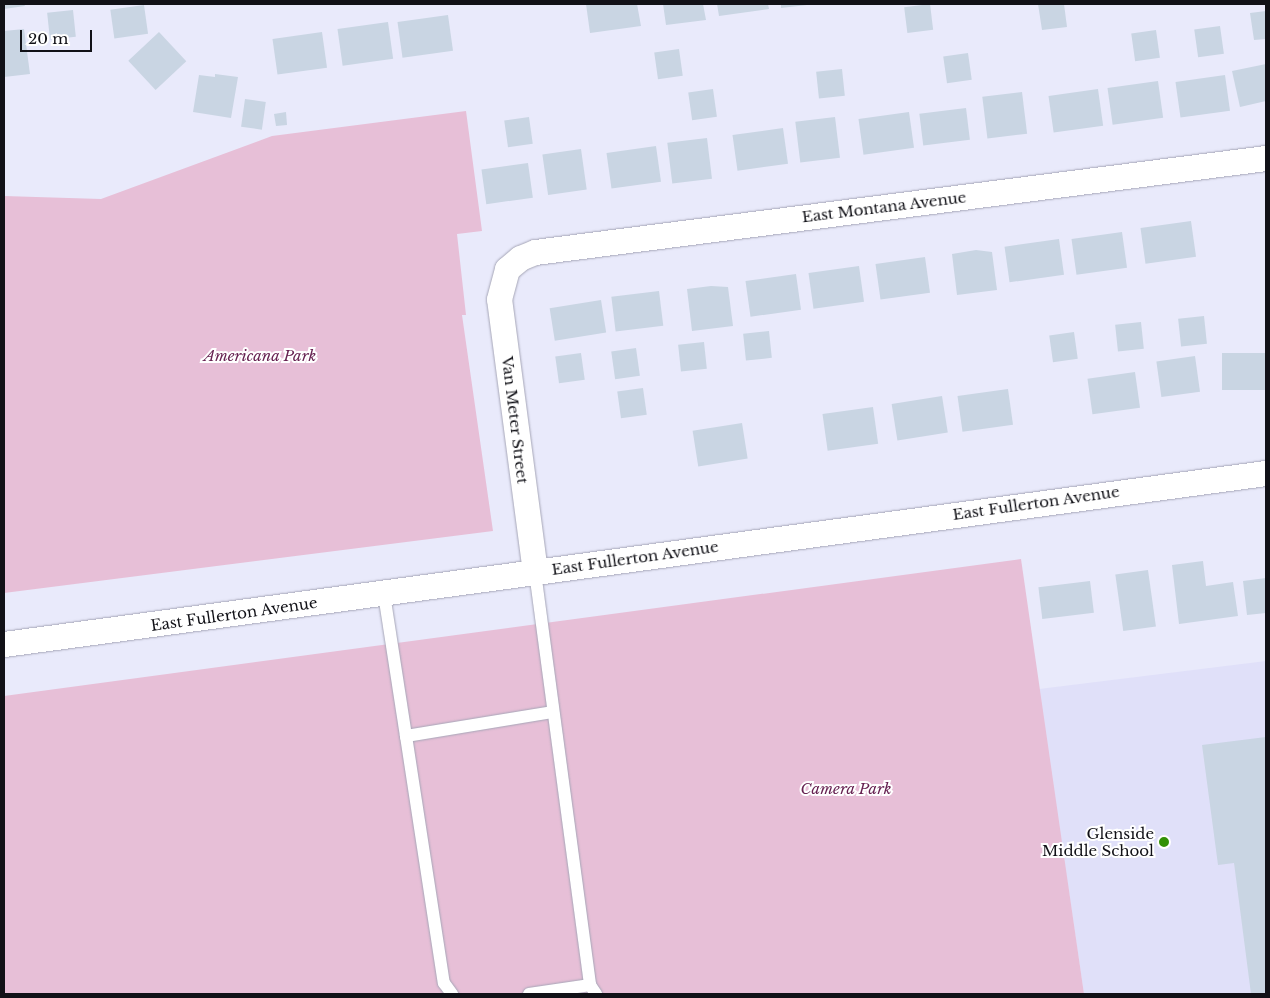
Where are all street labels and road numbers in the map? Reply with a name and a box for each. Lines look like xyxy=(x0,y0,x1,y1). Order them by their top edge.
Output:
street label: East Montana Avenue xyxy=(800,188,968,226)
street label: Van Meter Street xyxy=(498,355,532,485)
street label: East Fullerton Avenue xyxy=(951,482,1121,524)
street label: East Fullerton Avenue xyxy=(550,537,720,579)
street label: East Fullerton Avenue xyxy=(149,593,319,635)

